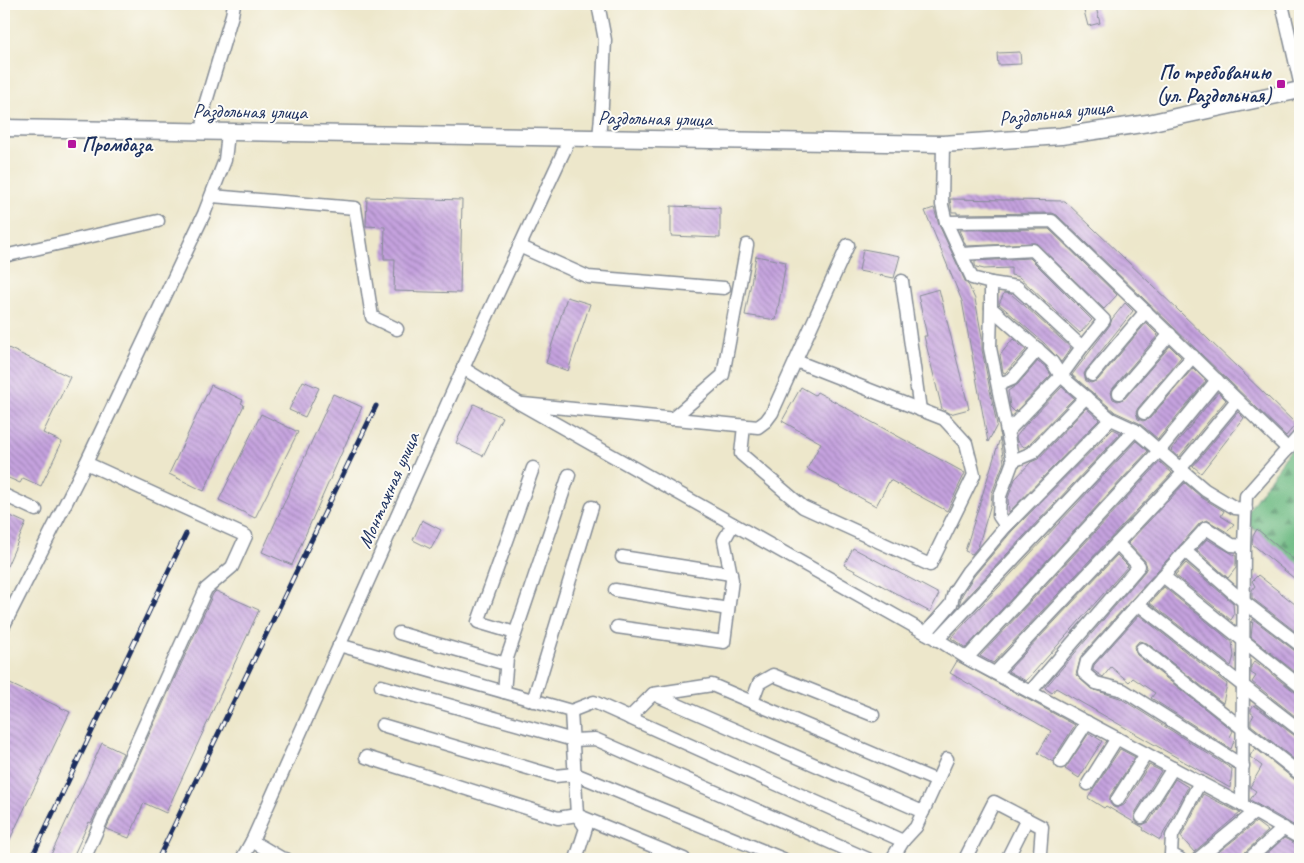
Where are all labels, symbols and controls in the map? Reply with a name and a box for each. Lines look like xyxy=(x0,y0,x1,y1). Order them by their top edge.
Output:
place label: По требованию (ул. Раздольная) xyxy=(1156,60,1272,109)
marker: По требованию (ул. Раздольная) xyxy=(1275,78,1287,90)
street label: Раздольная улица xyxy=(998,94,1116,132)
street label: Раздольная улица xyxy=(193,98,309,126)
street label: Раздольная улица xyxy=(598,105,714,133)
place label: Промбаза xyxy=(82,132,154,158)
marker: Промбаза xyxy=(66,138,78,150)
street label: Монтажная улица xyxy=(352,427,426,552)

